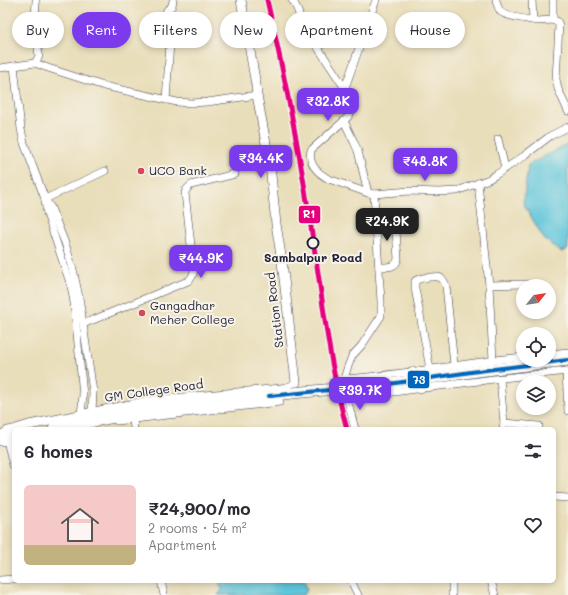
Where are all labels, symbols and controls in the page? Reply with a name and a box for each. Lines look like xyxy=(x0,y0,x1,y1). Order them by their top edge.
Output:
chip: Buy xyxy=(12,12,64,48)
chip: Rent xyxy=(72,12,131,48)
chip: Filters xyxy=(139,12,212,48)
chip: New xyxy=(220,12,277,48)
chip: Apartment xyxy=(285,12,387,48)
chip: House xyxy=(395,12,465,48)
pin: ₹32.8K xyxy=(295,88,361,122)
text: ₹32.8K xyxy=(306,92,350,109)
pin: ₹34.4K xyxy=(228,145,294,179)
pin: ₹48.8K xyxy=(392,148,458,182)
text: ₹34.4K xyxy=(238,149,284,166)
text: ₹48.8K xyxy=(402,152,448,169)
place label: UCO Bank xyxy=(149,162,207,178)
marker: UCO Bank xyxy=(136,166,146,176)
line badge: R1 xyxy=(298,205,321,224)
text: R1 xyxy=(303,206,315,221)
pin: ₹24.9K xyxy=(354,208,420,242)
text: ₹24.9K xyxy=(365,212,409,229)
marker: Sambalpur Road xyxy=(306,236,320,250)
pin: ₹44.9K xyxy=(168,245,234,279)
text: ₹44.9K xyxy=(178,249,224,266)
place label: Sambalpur Road xyxy=(264,249,363,265)
street label: Station Road xyxy=(261,271,287,349)
north arrow xyxy=(516,279,556,319)
map controls xyxy=(516,279,556,415)
place label: Gangadhar Meher College xyxy=(150,297,235,327)
marker: Gangadhar Meher College xyxy=(137,308,147,318)
button: locate xyxy=(516,327,556,367)
line badge: 73 xyxy=(407,370,430,389)
text: 73 xyxy=(413,372,426,387)
street label: GM College Road xyxy=(103,375,205,405)
button: layers xyxy=(516,375,556,415)
pin: ₹39.7K xyxy=(327,377,393,411)
text: ₹39.7K xyxy=(338,381,382,398)
text: 6 homes xyxy=(24,440,93,462)
icon: filters xyxy=(522,440,544,462)
text: ₹24,900/mo xyxy=(148,497,251,519)
icon: home xyxy=(56,501,104,549)
icon: heart xyxy=(522,514,544,536)
text: 2 rooms · 54 m² xyxy=(148,519,247,536)
text: Apartment xyxy=(148,536,217,553)

